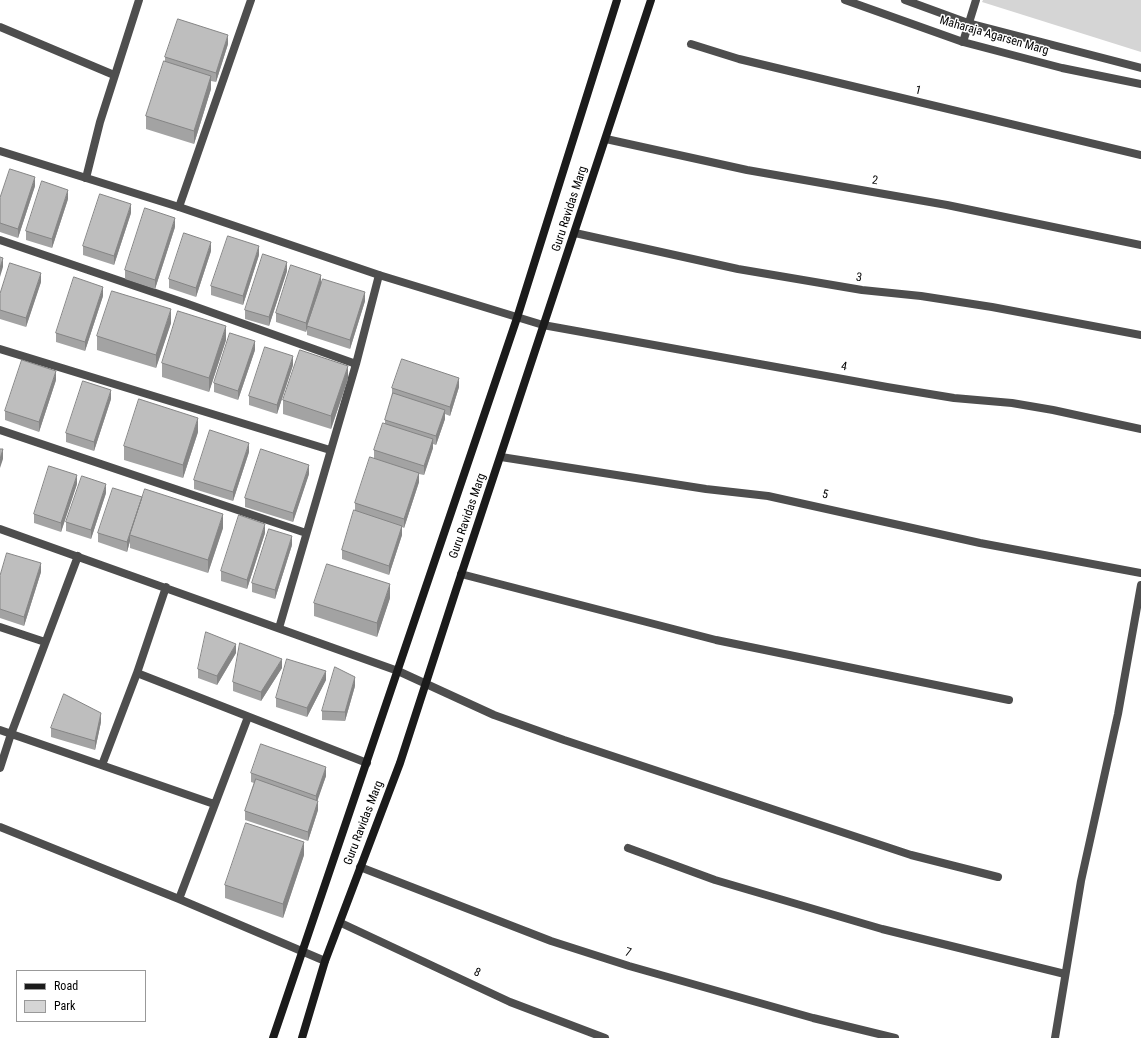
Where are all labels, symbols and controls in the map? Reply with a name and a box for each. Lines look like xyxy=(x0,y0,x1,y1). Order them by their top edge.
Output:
street label: Maharaja Agarsen Marg xyxy=(938,14,1050,58)
street label: 1 xyxy=(913,83,923,99)
street label: Guru Ravidas Marg xyxy=(549,164,591,254)
street label: 2 xyxy=(871,173,879,189)
street label: 3 xyxy=(855,270,863,286)
street label: 4 xyxy=(840,359,848,375)
street label: Guru Ravidas Marg xyxy=(447,471,489,561)
street label: 5 xyxy=(820,487,830,503)
street label: Guru Ravidas Marg xyxy=(341,779,387,867)
street label: 7 xyxy=(623,945,633,961)
street label: 8 xyxy=(471,965,483,981)
legend xyxy=(16,970,146,1022)
text: Road xyxy=(54,979,78,993)
text: Park xyxy=(54,999,75,1013)

